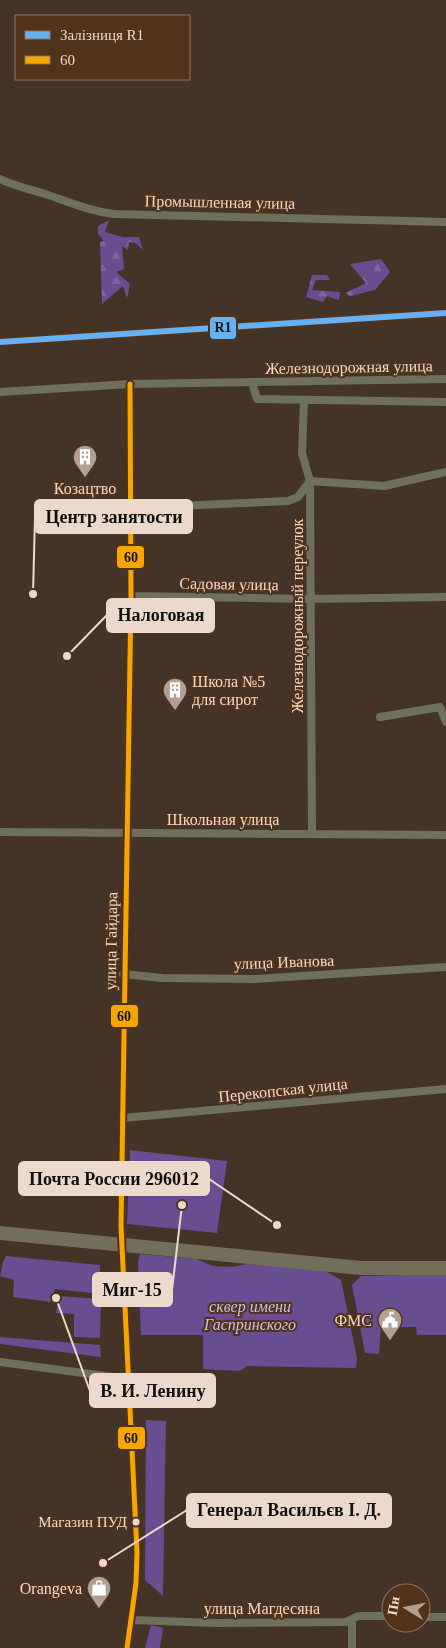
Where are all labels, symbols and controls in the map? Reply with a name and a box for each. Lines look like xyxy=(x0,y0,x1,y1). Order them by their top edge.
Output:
legend xyxy=(15,15,190,80)
text: Залізниця R1 xyxy=(60,27,144,43)
text: 60 xyxy=(60,52,75,68)
street label: Промышленная улица xyxy=(145,192,295,213)
line badge: R1 xyxy=(209,316,237,340)
text: R1 xyxy=(214,320,232,335)
street label: Железнодорожная улица xyxy=(265,357,433,378)
building icon: Козацтво xyxy=(72,444,98,478)
place label: Козацтво xyxy=(54,480,116,498)
callout: Центр занятости xyxy=(35,500,192,533)
text: Центр занятости xyxy=(45,507,183,527)
street label: Железнодорожный переулок xyxy=(289,519,307,713)
line badge: 60 xyxy=(116,545,145,569)
text: 60 xyxy=(124,550,138,565)
street label: Садовая улица xyxy=(179,575,279,594)
callout: Налоговая xyxy=(107,599,214,632)
text: Налоговая xyxy=(118,605,205,625)
place label: Школа №5 для сирот xyxy=(192,673,265,709)
building icon: Школа №5 для сирот xyxy=(162,677,188,711)
street label: Школьная улица xyxy=(167,811,279,829)
street label: улица Гайдара xyxy=(102,892,121,990)
street label: улица Иванова xyxy=(233,952,335,973)
line badge: 60 xyxy=(110,1004,139,1028)
text: 60 xyxy=(117,1009,131,1024)
street label: Перекопская улица xyxy=(218,1075,349,1106)
callout: Почта России 296012 xyxy=(19,1162,209,1195)
text: Почта России 296012 xyxy=(29,1169,199,1189)
callout: Миг-15 xyxy=(93,1273,172,1306)
text: Миг-15 xyxy=(102,1280,162,1300)
park label: сквер имени Гаспринского xyxy=(203,1298,296,1334)
public building icon: ФМС xyxy=(377,1307,403,1341)
place label: ФМС xyxy=(334,1312,372,1329)
callout: В. И. Ленину xyxy=(90,1374,215,1407)
text: В. И. Ленину xyxy=(100,1381,206,1401)
line badge: 60 xyxy=(117,1426,146,1450)
text: 60 xyxy=(124,1431,138,1446)
callout: Генерал Васильєв І. Д. xyxy=(187,1494,391,1527)
text: Генерал Васильєв І. Д. xyxy=(197,1500,381,1520)
place label: Магазин ПУД xyxy=(38,1514,127,1530)
marker: Магазин ПУД xyxy=(131,1517,141,1527)
shop icon: Orangeva xyxy=(86,1575,112,1609)
place label: Orangeva xyxy=(20,1580,82,1598)
north arrow xyxy=(381,1583,431,1633)
text: Пн xyxy=(385,1595,403,1616)
street label: улица Магдесяна xyxy=(204,1600,320,1618)

